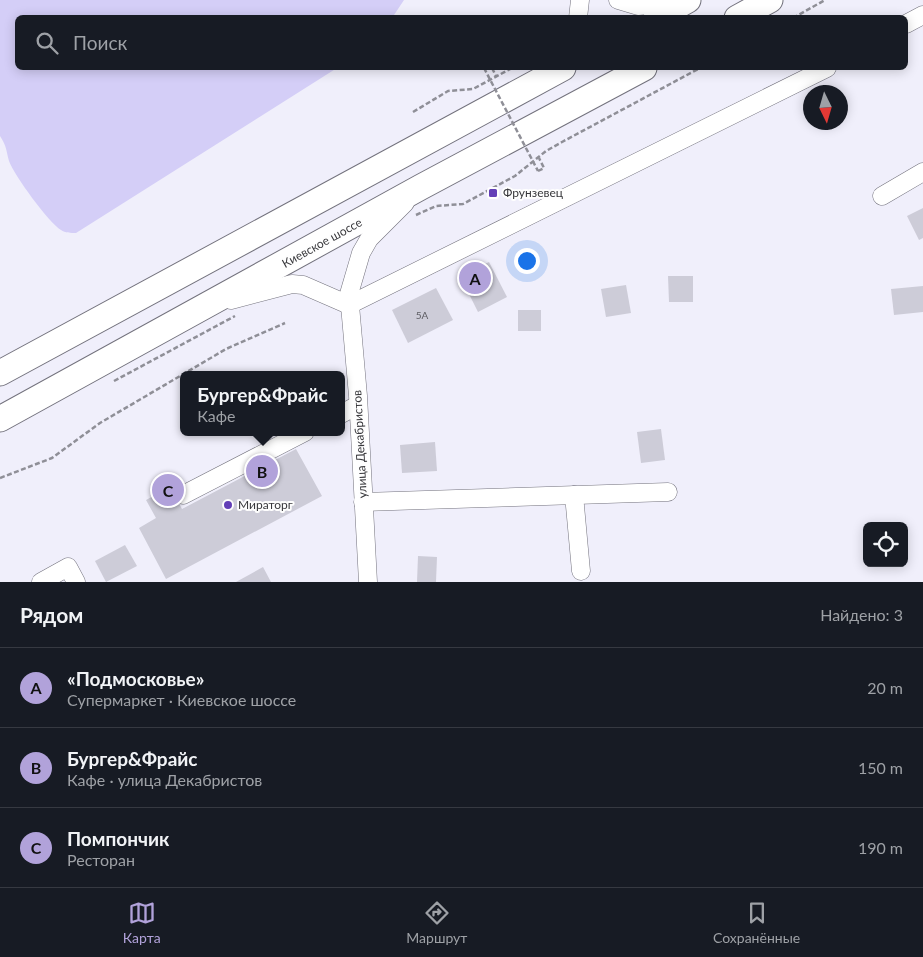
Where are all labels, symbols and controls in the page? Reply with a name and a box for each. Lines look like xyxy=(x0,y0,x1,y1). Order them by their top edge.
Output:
search box xyxy=(15,15,908,70)
icon: search xyxy=(33,29,61,57)
text: Поиск xyxy=(73,31,127,54)
north arrow xyxy=(803,85,848,130)
place label: Фрунзевец xyxy=(503,185,564,200)
marker: Фрунзевец xyxy=(487,187,499,199)
street label: Киевское шоссе xyxy=(279,214,364,271)
your location xyxy=(514,248,540,274)
pin: A xyxy=(459,259,491,297)
house number: 5А xyxy=(416,309,429,321)
popup xyxy=(180,371,345,436)
text: Бургер&Фрайс xyxy=(197,383,328,406)
street label: улица Декабристов xyxy=(349,389,370,499)
text: Кафе xyxy=(197,406,236,425)
pin: B xyxy=(246,452,278,490)
pin: C xyxy=(152,471,184,509)
place label: Мираторг xyxy=(238,497,293,512)
marker: Мираторг xyxy=(222,499,234,511)
map controls xyxy=(863,522,908,567)
button: locate xyxy=(863,522,908,567)
text: Рядом xyxy=(20,602,83,627)
text: Найдено: 3 xyxy=(820,605,903,624)
text: «Подмосковье» xyxy=(67,667,204,690)
text: A xyxy=(30,678,42,697)
text: 20 m xyxy=(867,678,903,697)
text: Супермаркет · Киевское шоссе xyxy=(67,690,296,709)
text: Бургер&Фрайс xyxy=(67,747,198,770)
text: B xyxy=(31,758,41,777)
text: 150 m xyxy=(858,758,903,777)
text: Кафе · улица Декабристов xyxy=(67,770,262,789)
text: Помпончик xyxy=(67,827,169,850)
text: C xyxy=(31,838,41,857)
text: 190 m xyxy=(858,838,903,857)
text: Ресторан xyxy=(67,850,135,869)
tab: Карта xyxy=(123,899,161,946)
tab: Маршрут xyxy=(406,899,467,946)
tab: Сохранённые xyxy=(713,899,800,946)

